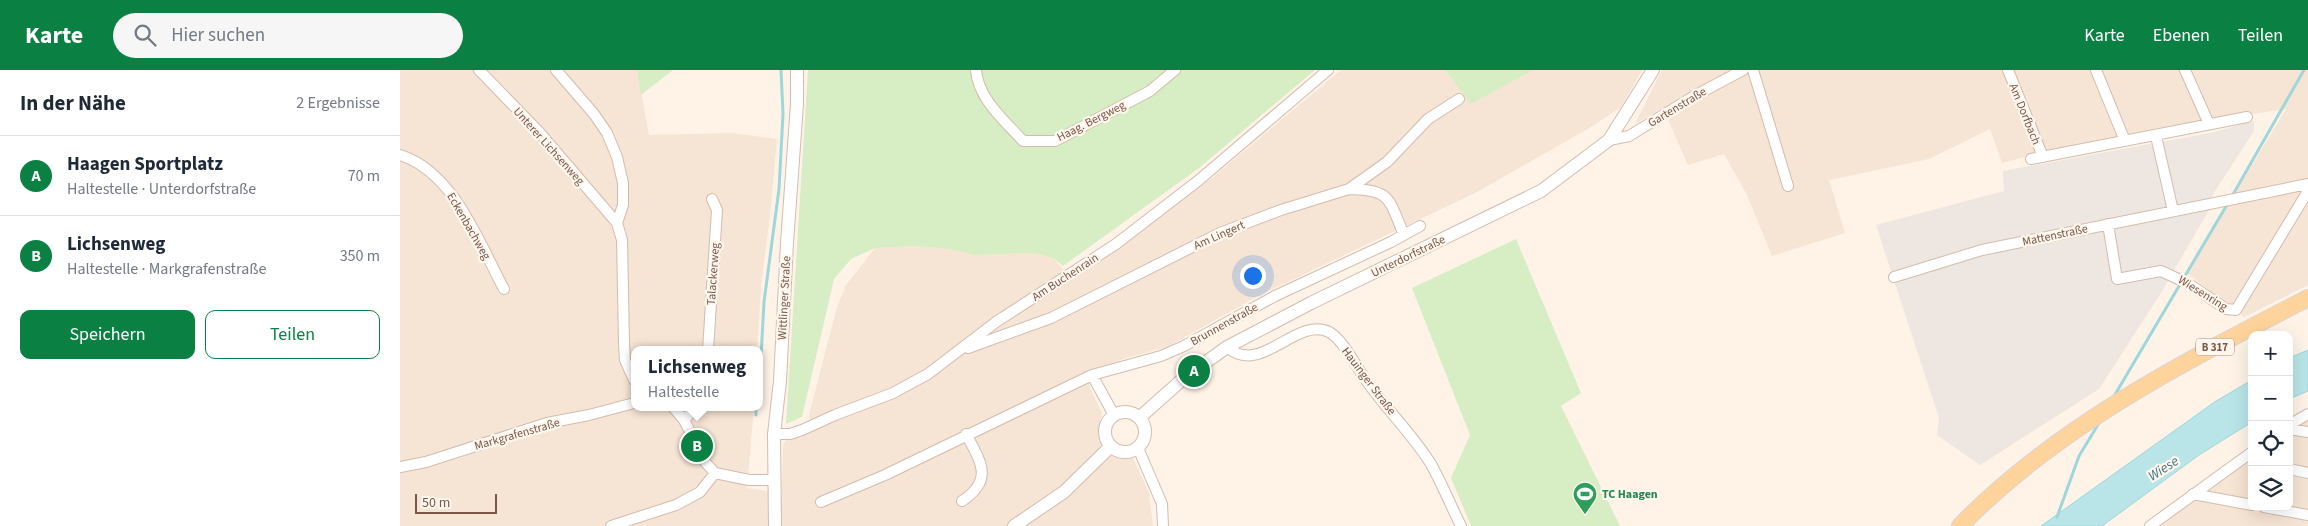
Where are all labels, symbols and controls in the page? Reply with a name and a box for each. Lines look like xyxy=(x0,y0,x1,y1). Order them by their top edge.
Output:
search box xyxy=(113,13,463,58)
text: Karte xyxy=(25,18,83,53)
icon: search xyxy=(131,21,159,49)
text: Hier suchen xyxy=(171,22,265,49)
text: Karte xyxy=(2084,23,2125,48)
text: Ebenen xyxy=(2153,23,2210,48)
text: Teilen xyxy=(2238,23,2283,48)
street label: Am Dorfbach xyxy=(2004,81,2045,147)
street label: Gartenstraße xyxy=(1645,83,1710,132)
text: In der Nähe xyxy=(20,88,126,118)
text: 2 Ergebnisse xyxy=(296,92,380,114)
street label: Haag. Bergweg xyxy=(1054,97,1128,146)
street label: Unterer Lichsenweg xyxy=(509,104,588,189)
text: Haagen Sportplatz xyxy=(67,151,223,178)
text: A xyxy=(31,165,41,187)
text: 70 m xyxy=(348,165,380,187)
text: Haltestelle · Unterdorfstraße xyxy=(67,178,256,200)
street label: Eckenbachweg xyxy=(442,190,495,263)
street label: Am Lingert xyxy=(1191,217,1247,254)
street label: Mattenstraße xyxy=(2021,220,2089,251)
text: Lichsenweg xyxy=(67,231,165,258)
street label: Unterdorfstraße xyxy=(1368,231,1448,282)
street label: Talackerweg xyxy=(703,242,724,306)
text: B xyxy=(31,245,41,267)
text: 350 m xyxy=(340,245,380,267)
street label: Am Buchenrain xyxy=(1029,249,1102,305)
street label: Wittlinger Straße xyxy=(774,255,795,341)
text: Haltestelle · Markgrafenstraße xyxy=(67,258,266,280)
your location xyxy=(1240,263,1266,289)
street label: Wiesenring xyxy=(2175,271,2231,315)
street label: Brunnenstraße xyxy=(1187,299,1261,350)
button: Speichern xyxy=(20,310,195,359)
button: Teilen xyxy=(205,310,380,359)
map controls xyxy=(2248,331,2293,511)
button: + xyxy=(2248,331,2293,376)
road number: B 317 xyxy=(2196,338,2234,356)
street label: Hauinger Straße xyxy=(1337,344,1400,419)
popup xyxy=(631,346,763,411)
pin: A xyxy=(1178,352,1210,390)
text: Lichsenweg xyxy=(648,354,746,381)
button: − xyxy=(2248,376,2293,421)
text: Haltestelle xyxy=(648,381,719,403)
street label: Markgrafenstraße xyxy=(472,414,562,455)
button: locate xyxy=(2248,421,2293,466)
pin: B xyxy=(681,427,713,465)
water label: Wiese xyxy=(2144,451,2183,486)
button: layers xyxy=(2248,466,2293,511)
sports icon: TC Haagen xyxy=(1572,481,1598,515)
place label: TC Haagen xyxy=(1602,486,1658,503)
scale bar xyxy=(415,491,498,514)
text: 50 m xyxy=(422,493,450,513)

